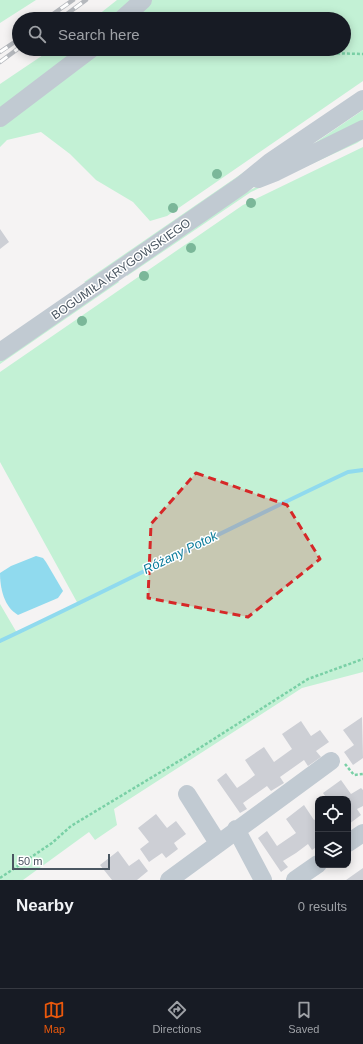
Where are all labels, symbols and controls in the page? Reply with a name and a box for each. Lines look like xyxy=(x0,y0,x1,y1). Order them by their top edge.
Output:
search box xyxy=(12,12,351,56)
icon: search xyxy=(26,23,48,45)
text: Search here xyxy=(58,26,140,43)
street label: BOGUMIŁA KRYGOWSKIEGO xyxy=(49,216,193,322)
water label: Różany Potok xyxy=(141,527,221,577)
map controls xyxy=(315,796,351,868)
button: locate xyxy=(315,796,351,832)
button: layers xyxy=(315,832,351,868)
scale bar xyxy=(12,852,110,871)
text: 50 m xyxy=(18,855,42,867)
text: Nearby xyxy=(16,896,74,915)
text: 0 results xyxy=(298,899,347,914)
tab: Map xyxy=(43,999,65,1035)
tab: Directions xyxy=(152,999,201,1035)
tab: Saved xyxy=(288,999,319,1035)

